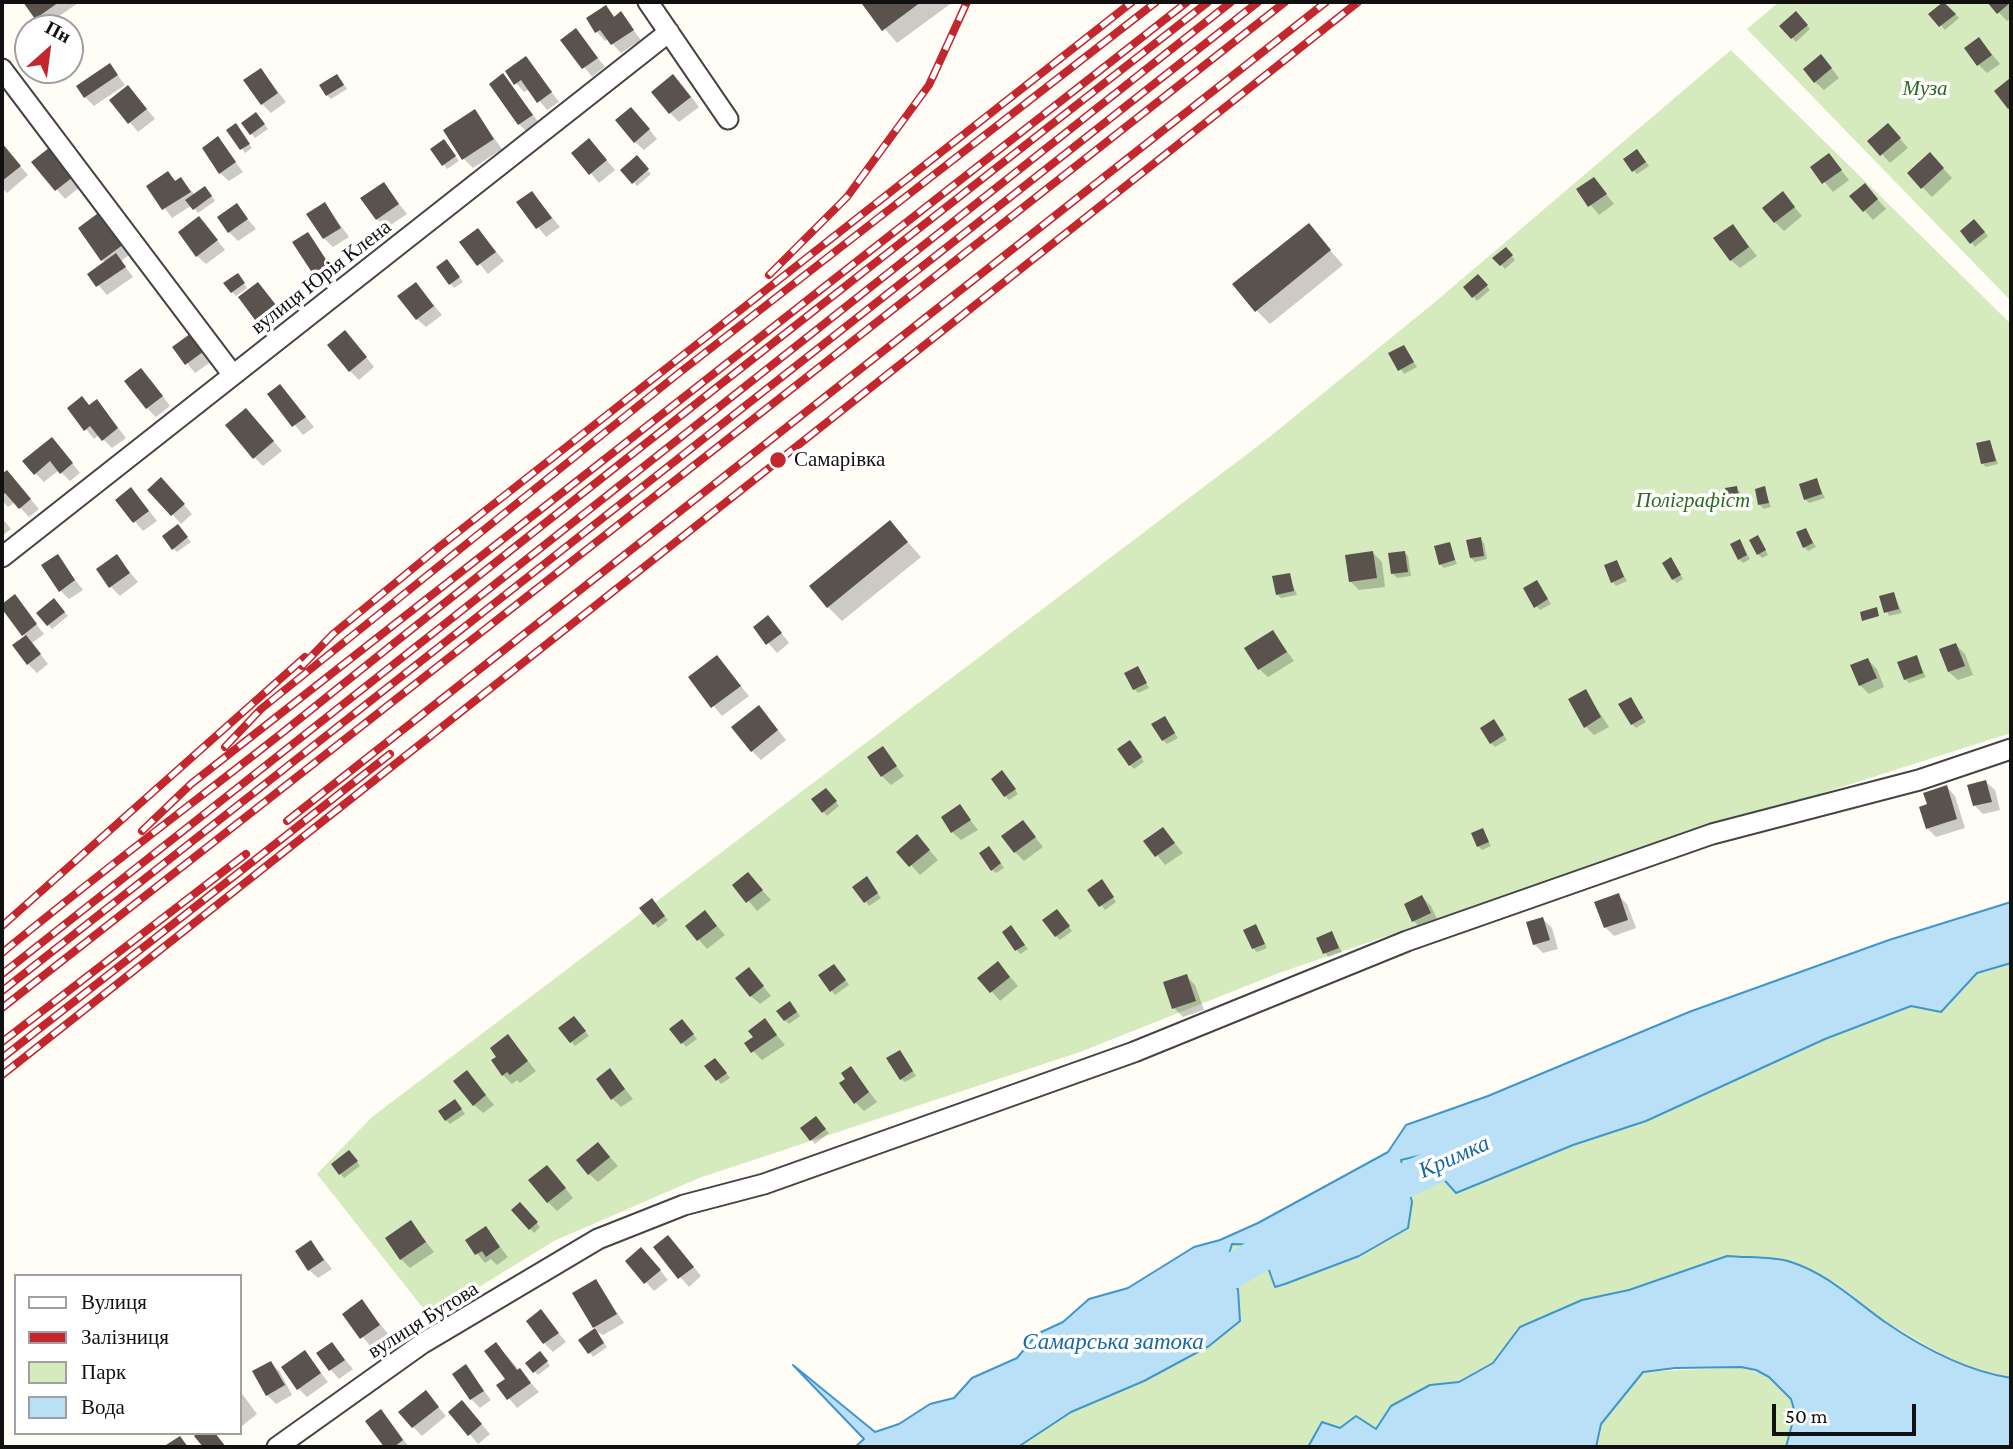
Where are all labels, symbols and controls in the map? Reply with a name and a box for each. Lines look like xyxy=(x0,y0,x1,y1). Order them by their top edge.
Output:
north arrow xyxy=(14,14,84,84)
text: Пн xyxy=(42,16,74,47)
park label: Муза xyxy=(1902,76,1948,102)
street label: вулиця Юрія Клена xyxy=(246,214,396,340)
place label: Самарівка xyxy=(794,447,885,473)
marker: Самарівка xyxy=(768,450,788,470)
park label: Поліграфіст xyxy=(1636,488,1750,514)
water label: Кримка xyxy=(1414,1129,1494,1185)
legend xyxy=(14,1274,242,1435)
street label: вулиця Бутова xyxy=(363,1276,483,1364)
text: Вулиця xyxy=(81,1290,147,1314)
text: Залізниця xyxy=(81,1325,169,1349)
water label: Самарська затока xyxy=(1022,1328,1204,1356)
text: Парк xyxy=(81,1360,126,1384)
scale bar xyxy=(1775,1390,1918,1434)
text: Вода xyxy=(81,1395,125,1419)
text: 50 m xyxy=(1785,1404,1828,1428)

